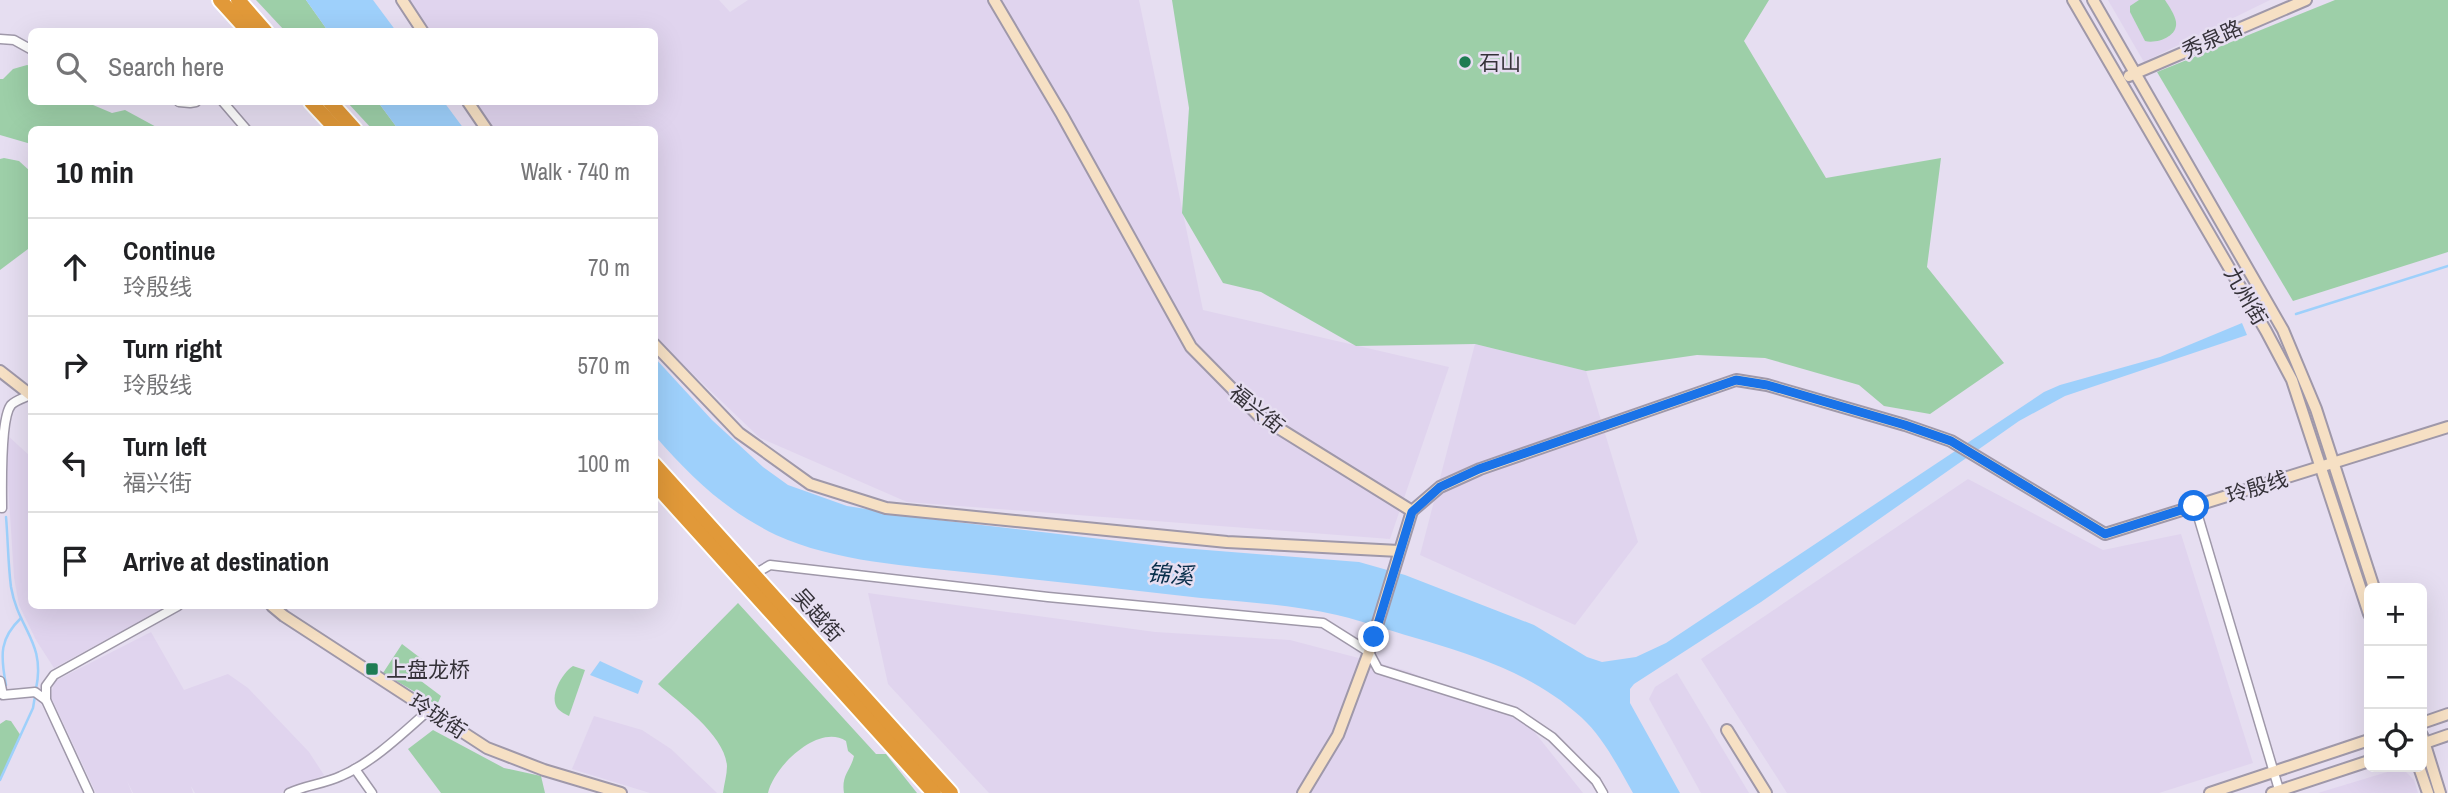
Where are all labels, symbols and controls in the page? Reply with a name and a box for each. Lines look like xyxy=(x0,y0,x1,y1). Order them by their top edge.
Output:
street label: 秀泉路 xyxy=(2177,13,2247,65)
search box xyxy=(28,28,658,105)
icon: search xyxy=(52,48,90,86)
place label: 石山 xyxy=(1479,48,1521,77)
text: Search here xyxy=(108,49,224,84)
marker: 石山 xyxy=(1457,54,1473,70)
text: 10 min xyxy=(56,152,134,192)
text: Walk · 740 m xyxy=(521,156,630,187)
text: Continue xyxy=(123,233,215,268)
icon: ahead xyxy=(56,248,94,286)
text: 70 m xyxy=(588,252,630,283)
street label: 九州街 xyxy=(2218,261,2274,331)
text: 玲殷线 xyxy=(123,271,192,302)
text: Turn right xyxy=(123,331,222,366)
icon: right xyxy=(56,346,94,384)
text: 570 m xyxy=(578,350,630,381)
text: 玲殷线 xyxy=(123,369,192,400)
street label: 福兴街 xyxy=(1223,378,1291,440)
text: Turn left xyxy=(123,429,207,464)
icon: left xyxy=(56,444,94,482)
text: 100 m xyxy=(578,448,630,479)
street label: 玲殷线 xyxy=(2223,464,2291,510)
text: 福兴街 xyxy=(123,467,192,498)
route start xyxy=(2178,490,2209,521)
icon: arrive xyxy=(56,542,94,580)
text: Arrive at destination xyxy=(123,544,329,579)
water label: 锦溪 xyxy=(1146,557,1197,591)
street label: 吴越街 xyxy=(786,582,850,648)
map controls xyxy=(2364,583,2427,772)
button: + xyxy=(2364,583,2427,646)
route end xyxy=(1358,621,1389,652)
button: − xyxy=(2364,646,2427,709)
place label: 上盘龙桥 xyxy=(386,655,470,684)
marker: 上盘龙桥 xyxy=(364,661,380,677)
street label: 玲珑街 xyxy=(404,687,472,745)
button: locate xyxy=(2364,709,2427,772)

